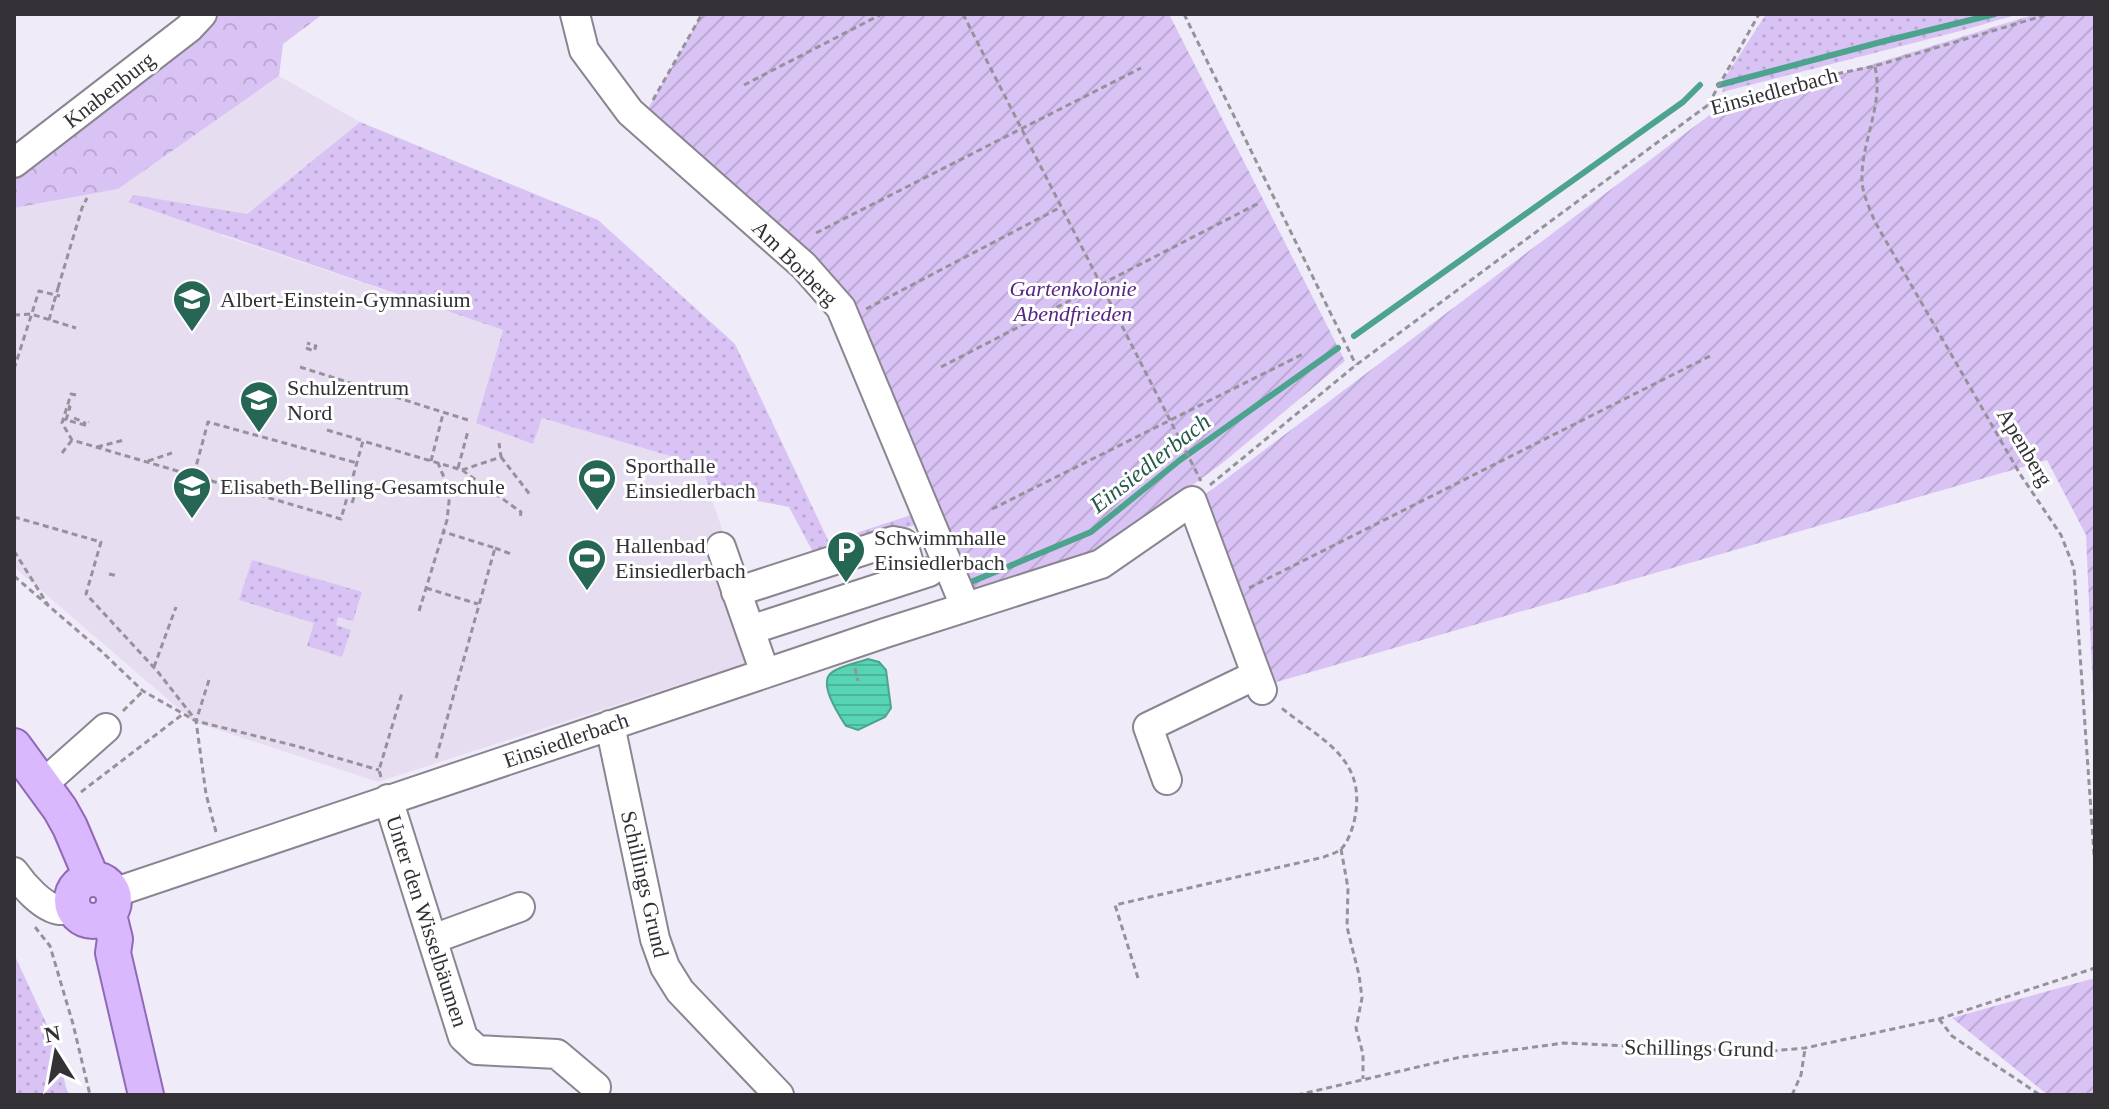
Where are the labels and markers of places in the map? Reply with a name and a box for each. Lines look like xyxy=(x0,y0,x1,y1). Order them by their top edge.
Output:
school or university icon: Albert-Einstein-Gymnasium xyxy=(171,278,213,333)
place label: Albert-Einstein-Gymnasium xyxy=(220,287,471,312)
place label: Schulzentrum Nord xyxy=(287,375,409,425)
school or university icon: Schulzentrum Nord xyxy=(238,379,280,434)
place label: Sporthalle Einsiedlerbach xyxy=(625,453,756,503)
sports icon: Sporthalle Einsiedlerbach xyxy=(576,457,618,512)
school or university icon: Elisabeth-Belling-Gesamtschule xyxy=(171,465,213,520)
place label: Elisabeth-Belling-Gesamtschule xyxy=(220,474,505,499)
place label: Schwimmhalle Einsiedlerbach xyxy=(874,525,1006,575)
parking icon: Schwimmhalle Einsiedlerbach xyxy=(825,529,867,584)
place label: Hallenbad Einsiedlerbach xyxy=(615,533,746,583)
sports icon: Hallenbad Einsiedlerbach xyxy=(566,537,608,592)

